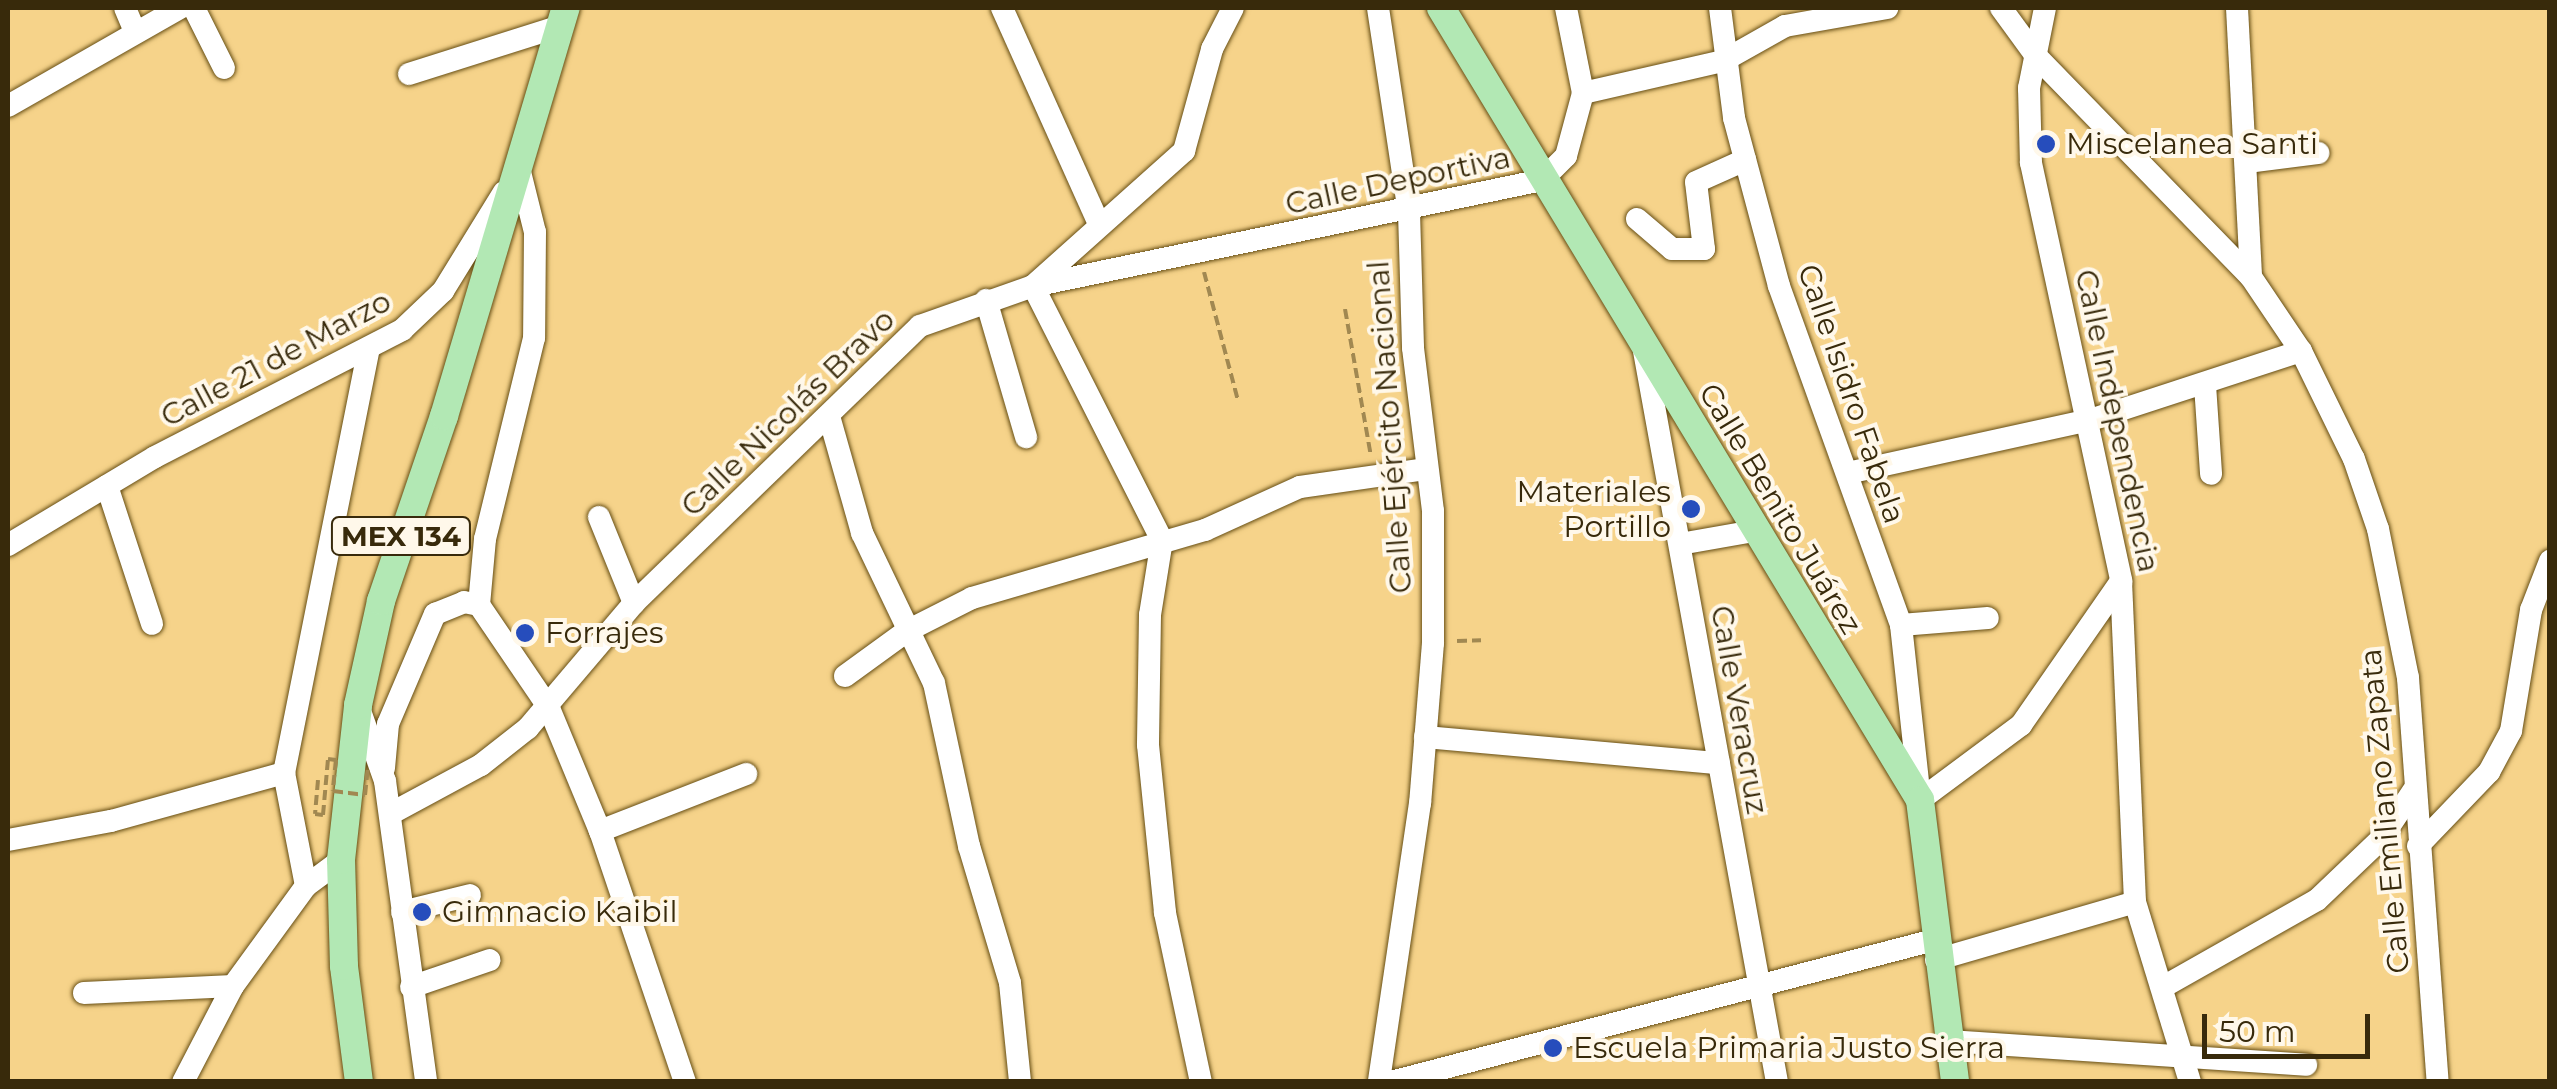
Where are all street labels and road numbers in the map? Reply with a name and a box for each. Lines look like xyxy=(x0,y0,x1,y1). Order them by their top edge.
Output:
street label: Calle Deportiva xyxy=(1282,140,1514,222)
street label: Calle Ejército Nacional xyxy=(1360,259,1420,595)
street label: Calle Isidro Fabela xyxy=(1790,260,1912,528)
street label: Calle Independencia xyxy=(2067,266,2167,576)
street label: Calle 21 de Marzo xyxy=(155,283,397,435)
street label: Calle Nicolás Bravo xyxy=(674,302,902,524)
street label: Calle Benito Juárez xyxy=(1691,377,1869,641)
road number: MEX 134 xyxy=(328,513,474,559)
street label: Calle Veracruz xyxy=(1703,603,1775,817)
street label: Calle Emiliano Zapata xyxy=(2353,647,2417,975)

